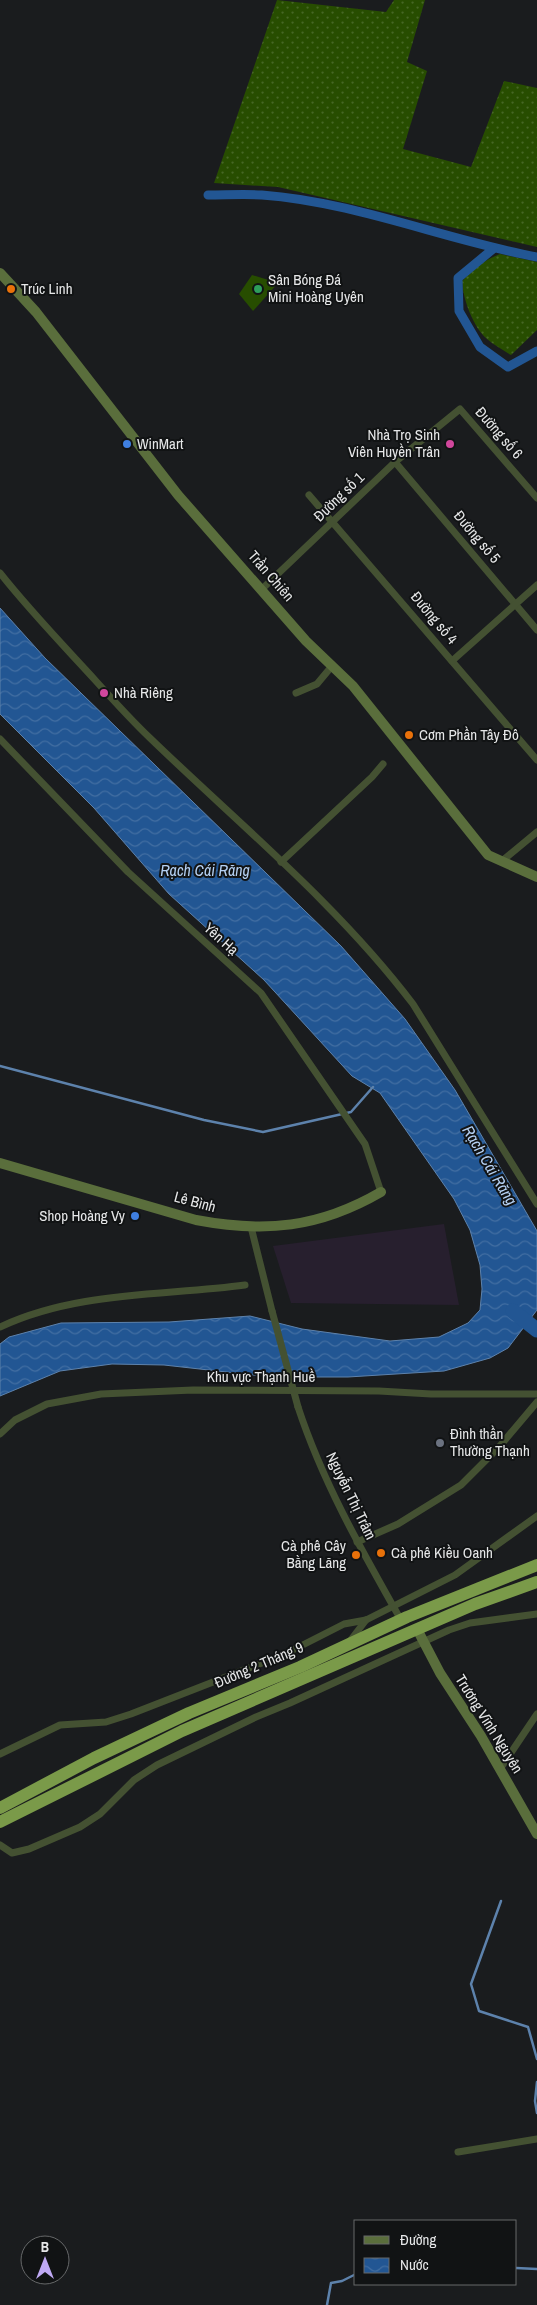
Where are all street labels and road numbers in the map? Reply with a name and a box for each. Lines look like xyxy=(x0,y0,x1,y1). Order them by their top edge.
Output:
street label: Đường số 6 xyxy=(471,402,528,463)
street label: Đường số 1 xyxy=(309,467,369,526)
street label: Đường số 5 xyxy=(449,506,506,568)
street label: Trần Chiên xyxy=(243,546,299,606)
street label: Đường số 4 xyxy=(406,587,463,649)
street label: Yên Hạ xyxy=(199,917,243,960)
street label: Lê Bình xyxy=(172,1186,218,1217)
street label: Khu vực Thạnh Huề xyxy=(207,1366,315,1387)
street label: Nguyễn Thị Trâm xyxy=(321,1449,382,1543)
street label: Đường 2 Tháng 9 xyxy=(211,1636,307,1693)
street label: Trương Vĩnh Nguyên xyxy=(451,1670,528,1777)

